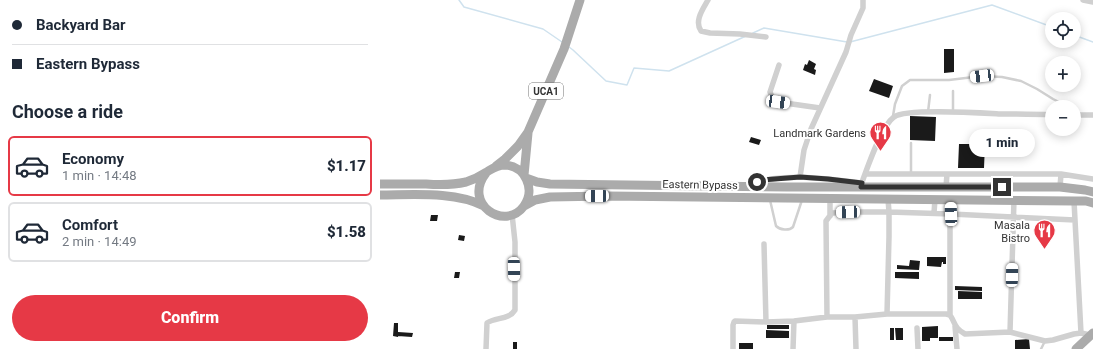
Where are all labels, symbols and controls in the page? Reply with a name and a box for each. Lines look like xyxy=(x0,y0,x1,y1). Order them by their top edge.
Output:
map controls xyxy=(1045,12,1081,136)
button: locate xyxy=(1045,12,1081,48)
text: Backyard Bar xyxy=(36,16,126,34)
text: Eastern Bypass xyxy=(36,55,140,73)
button: + xyxy=(1045,56,1081,92)
car xyxy=(969,69,995,83)
road number: UCA1 xyxy=(529,83,563,99)
car xyxy=(765,94,791,110)
button: − xyxy=(1045,100,1081,136)
text: Choose a ride xyxy=(12,101,123,122)
restaurant icon: Landmark Gardens xyxy=(868,120,894,153)
place label: Landmark Gardens xyxy=(773,127,866,140)
callout: 1 min xyxy=(969,129,1035,157)
text: 1 min xyxy=(986,135,1018,150)
icon: car xyxy=(14,148,50,184)
text: Economy xyxy=(62,150,124,168)
text: $1.17 xyxy=(327,157,366,175)
text: 1 min · 14:48 xyxy=(62,168,137,183)
route start xyxy=(748,173,766,191)
street label: Eastern Bypass xyxy=(662,178,738,192)
route end xyxy=(993,178,1011,196)
car xyxy=(585,190,609,202)
car xyxy=(945,202,957,226)
car xyxy=(836,206,860,218)
icon: car xyxy=(14,214,50,250)
text: Comfort xyxy=(62,216,118,234)
restaurant icon: Masala Bistro xyxy=(1032,218,1058,251)
place label: Masala Bistro xyxy=(994,219,1030,245)
text: $1.58 xyxy=(327,223,366,241)
text: 2 min · 14:49 xyxy=(62,234,137,249)
car xyxy=(508,257,520,281)
car xyxy=(1006,263,1018,287)
button: Confirm xyxy=(12,295,368,341)

